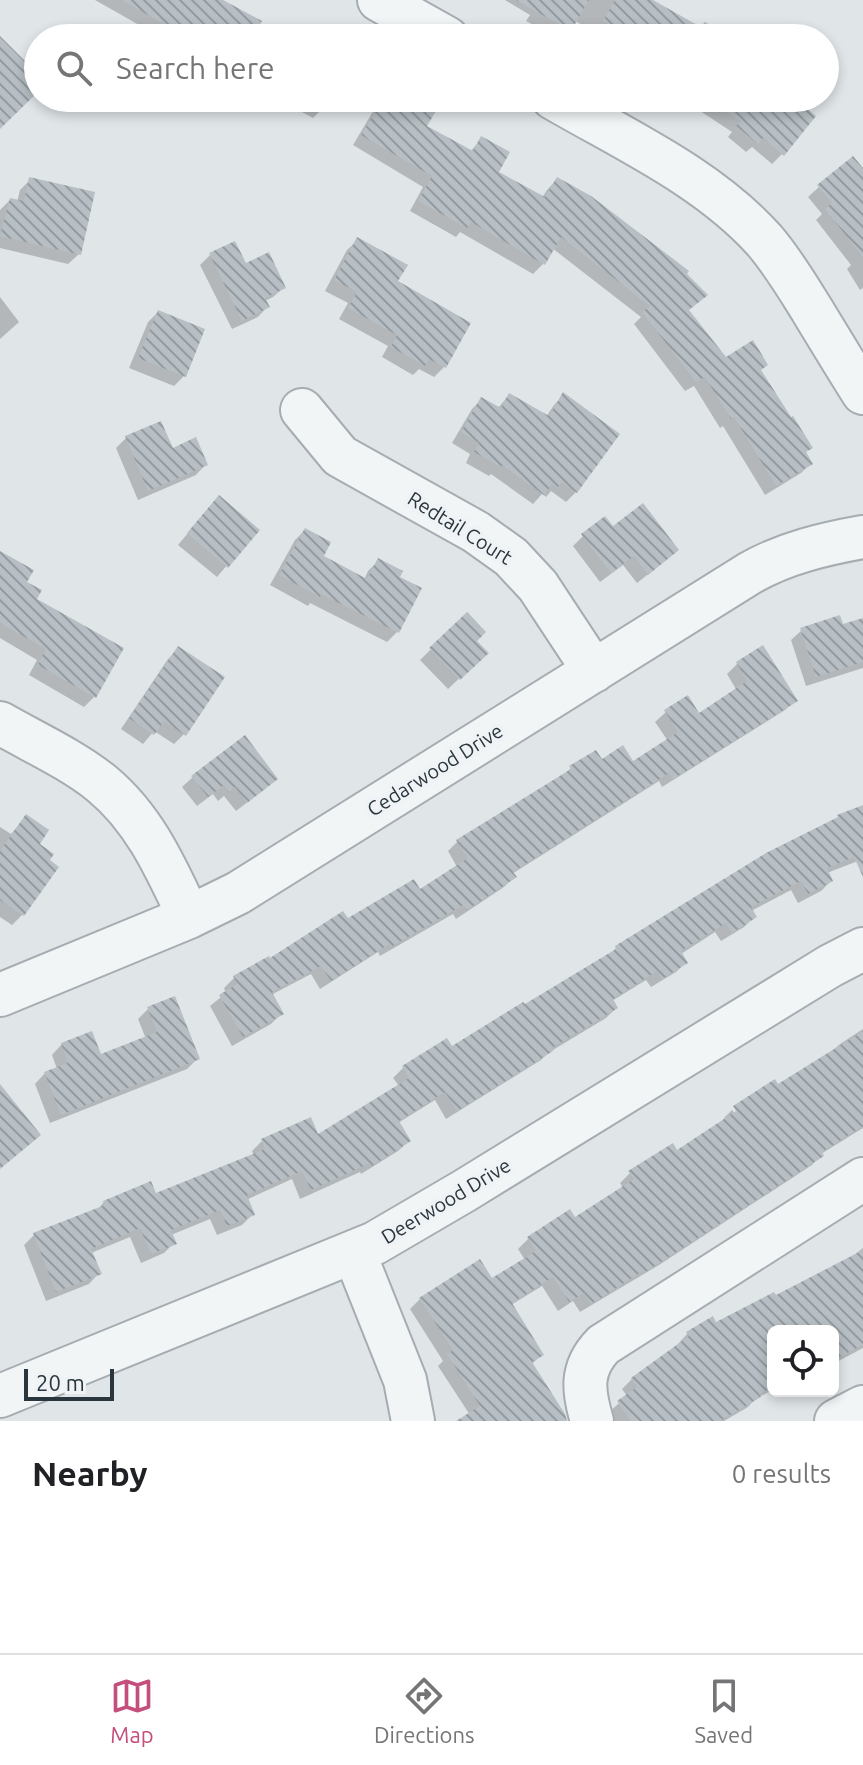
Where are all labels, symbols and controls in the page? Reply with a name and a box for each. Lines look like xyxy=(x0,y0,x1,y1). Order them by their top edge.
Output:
search box xyxy=(24,24,839,112)
icon: search xyxy=(52,46,96,90)
text: Search here xyxy=(116,51,275,85)
street label: Redtail Court xyxy=(404,486,517,569)
street label: Cedarwood Drive xyxy=(363,719,507,821)
street label: Deerwood Drive xyxy=(377,1153,515,1248)
map controls xyxy=(767,1325,839,1397)
button: locate xyxy=(767,1325,839,1397)
scale bar xyxy=(24,1365,114,1401)
text: 20 m xyxy=(36,1370,85,1395)
text: Nearby xyxy=(32,1454,147,1492)
text: 0 results xyxy=(732,1459,831,1488)
tab: Map xyxy=(110,1674,154,1747)
tab: Directions xyxy=(374,1674,475,1747)
tab: Saved xyxy=(694,1674,753,1747)

